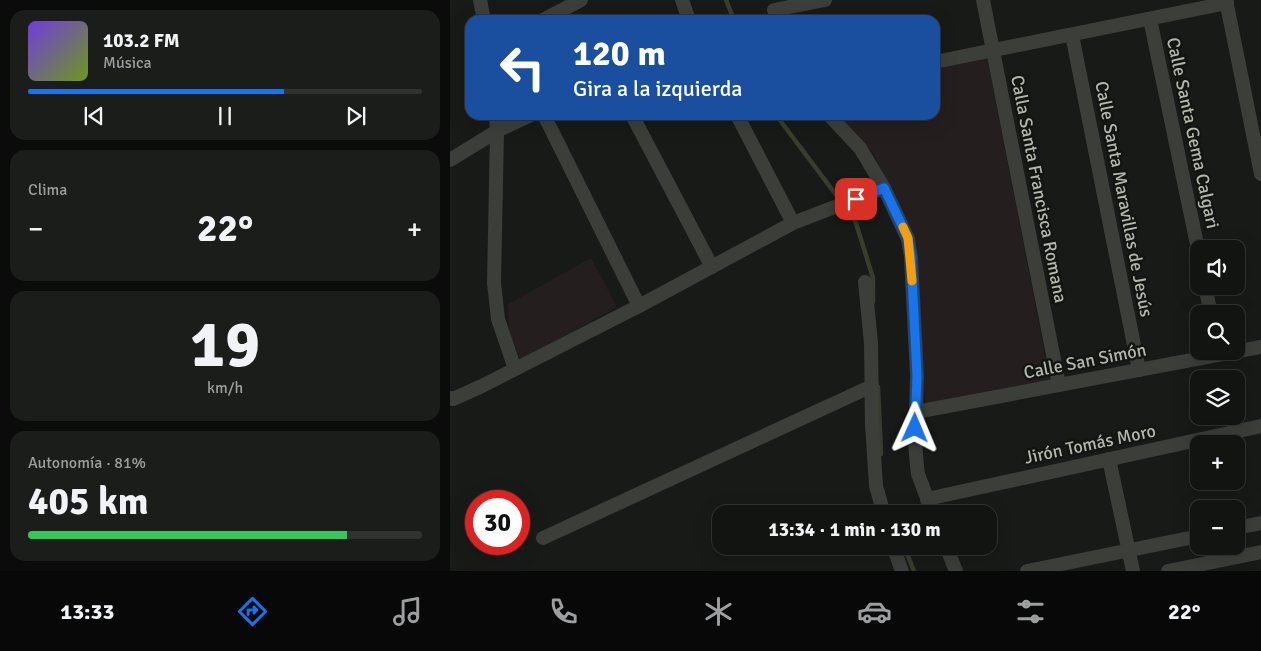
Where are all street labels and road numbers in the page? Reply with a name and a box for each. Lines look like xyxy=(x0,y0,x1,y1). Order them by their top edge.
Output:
street label: Calle Santa Gema Calgari xyxy=(1162,35,1224,231)
street label: Calla Santa Francisca Romana xyxy=(1006,73,1072,305)
street label: Calle Santa Maravillas de Jesús xyxy=(1090,79,1158,319)
street label: Calle San Simón xyxy=(1022,338,1148,384)
street label: Jirón Tomás Moro xyxy=(1022,419,1158,469)

